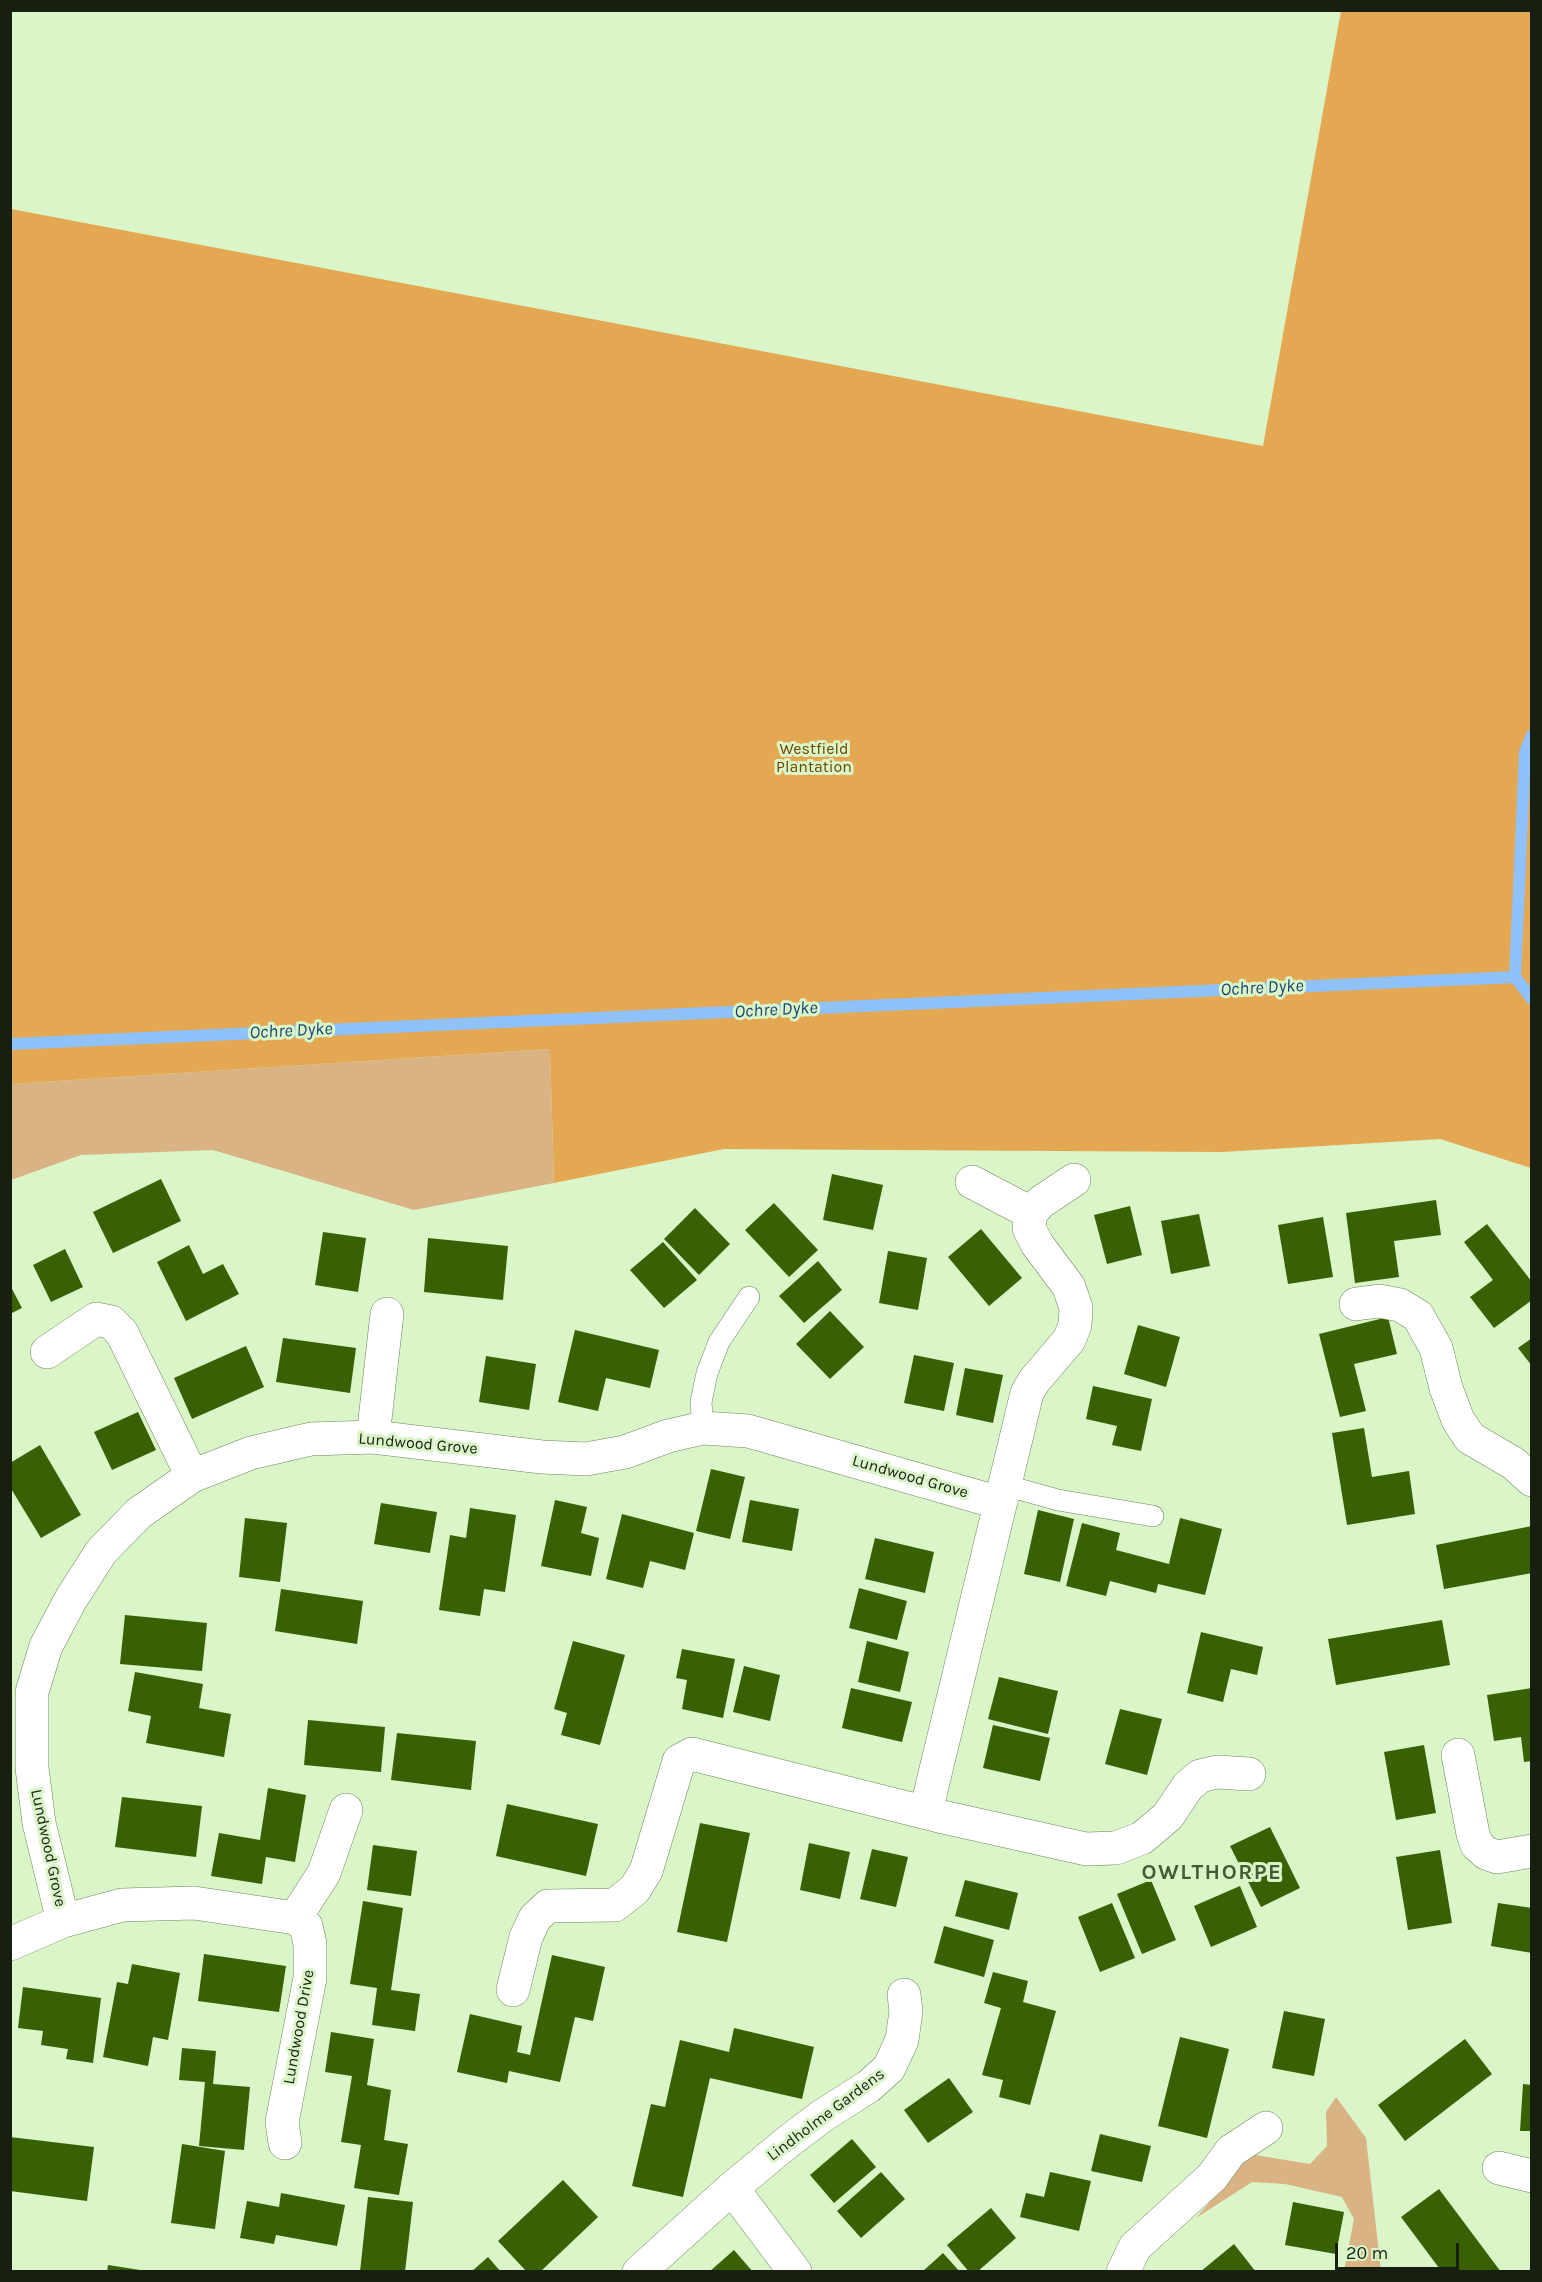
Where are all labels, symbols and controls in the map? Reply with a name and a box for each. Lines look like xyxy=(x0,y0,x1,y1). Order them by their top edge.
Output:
park label: Westfield Plantation xyxy=(776,739,852,777)
water label: Ochre Dyke xyxy=(1220,975,1304,1001)
water label: Ochre Dyke xyxy=(734,997,818,1023)
water label: Ochre Dyke xyxy=(249,1018,333,1044)
street label: Lundwood Grove xyxy=(358,1429,478,1459)
street label: Lundwood Grove xyxy=(850,1451,970,1503)
street label: Lundwood Grove xyxy=(26,1787,70,1909)
district label: OWLTHORPE xyxy=(1142,1860,1282,1886)
street label: Lundwood Drive xyxy=(279,1968,319,2086)
street label: Lindholme Gardens xyxy=(764,2065,888,2165)
scale bar xyxy=(1338,2231,1462,2269)
text: 20 m xyxy=(1346,2242,1388,2264)

